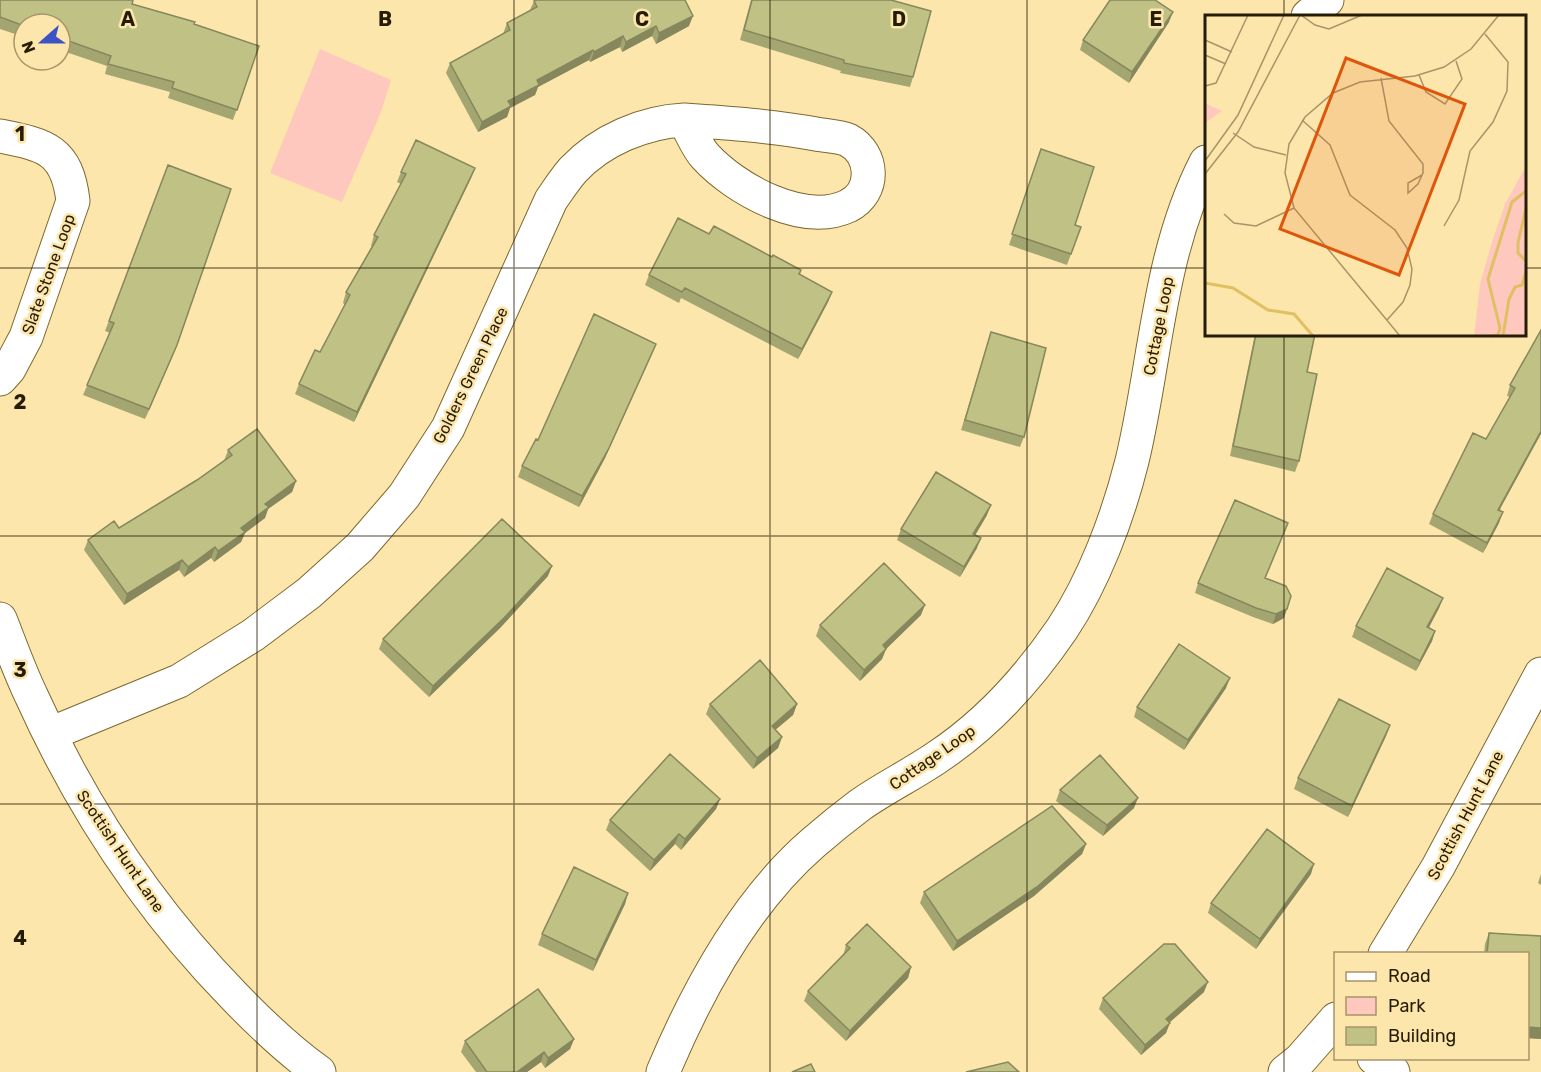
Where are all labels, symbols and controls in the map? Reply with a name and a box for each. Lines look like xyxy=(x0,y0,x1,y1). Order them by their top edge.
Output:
text: A xyxy=(121,7,136,31)
text: B xyxy=(378,7,392,31)
text: C xyxy=(635,7,649,31)
text: D xyxy=(892,7,906,31)
text: E xyxy=(1150,7,1162,31)
north arrow xyxy=(12,12,72,72)
inset map xyxy=(1205,15,1526,336)
text: N xyxy=(18,38,39,56)
text: 1 xyxy=(15,122,25,146)
street label: Slate Stone Loop xyxy=(18,212,79,337)
street label: Cottage Loop xyxy=(1140,275,1177,377)
street label: Golders Green Place xyxy=(429,304,512,447)
text: 2 xyxy=(14,390,27,414)
text: 3 xyxy=(13,658,27,682)
street label: Cottage Loop xyxy=(886,721,979,794)
street label: Scottish Hunt Lane xyxy=(1423,747,1508,883)
street label: Scottish Hunt Lane xyxy=(73,787,169,916)
text: 4 xyxy=(13,926,27,950)
legend xyxy=(1334,952,1529,1060)
text: Road xyxy=(1388,965,1431,987)
text: Park xyxy=(1388,995,1426,1017)
text: Building xyxy=(1388,1025,1456,1047)

